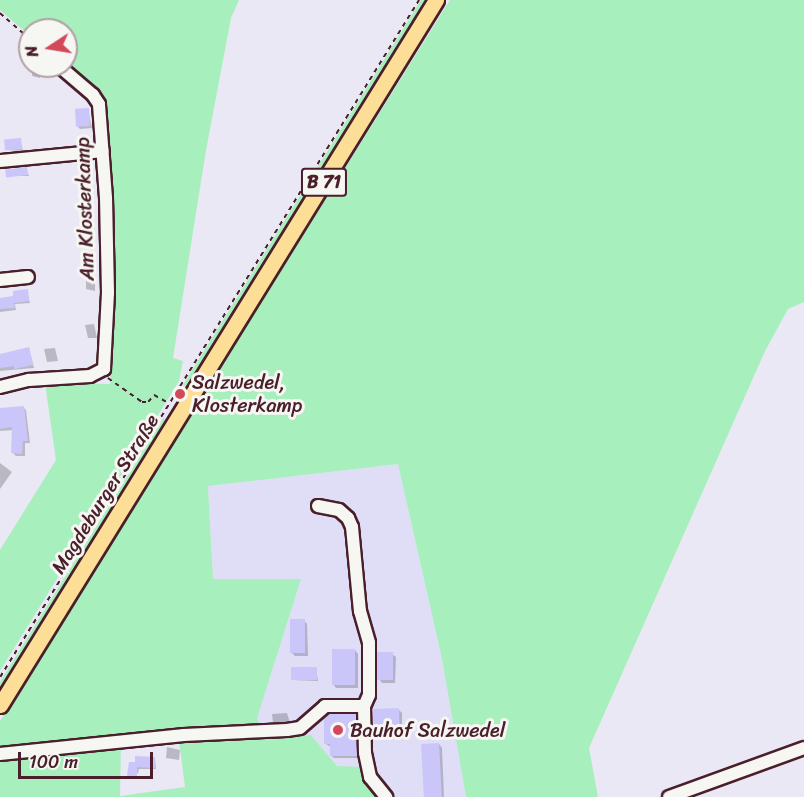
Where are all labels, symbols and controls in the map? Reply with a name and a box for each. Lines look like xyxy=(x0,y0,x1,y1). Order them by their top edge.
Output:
north arrow xyxy=(18,18,78,78)
text: N xyxy=(17,43,47,60)
street label: Am Klosterkamp xyxy=(70,137,100,281)
road number: B 71 xyxy=(300,167,348,197)
place label: Salzwedel, Klosterkamp xyxy=(192,371,302,418)
marker: Salzwedel, Klosterkamp xyxy=(173,387,187,401)
street label: Magdeburger Straße xyxy=(46,410,164,578)
place label: Bauhof Salzwedel xyxy=(350,718,505,742)
marker: Bauhof Salzwedel xyxy=(331,723,345,737)
scale bar xyxy=(21,740,156,778)
text: 100 m xyxy=(29,746,78,778)

